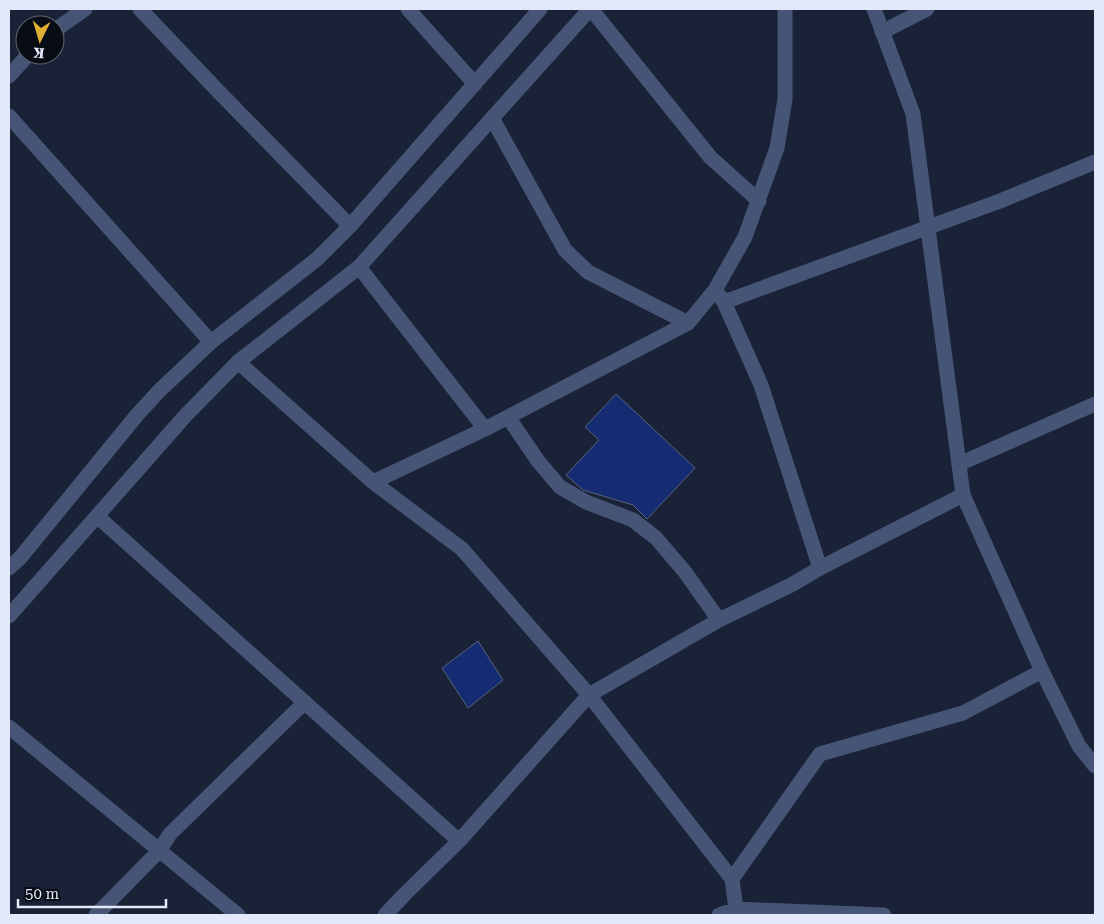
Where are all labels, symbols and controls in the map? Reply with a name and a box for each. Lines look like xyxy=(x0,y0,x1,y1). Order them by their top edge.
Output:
north arrow xyxy=(15,15,65,65)
text: K xyxy=(33,45,45,61)
scale bar xyxy=(18,876,165,908)
text: 50 m xyxy=(25,885,60,903)

